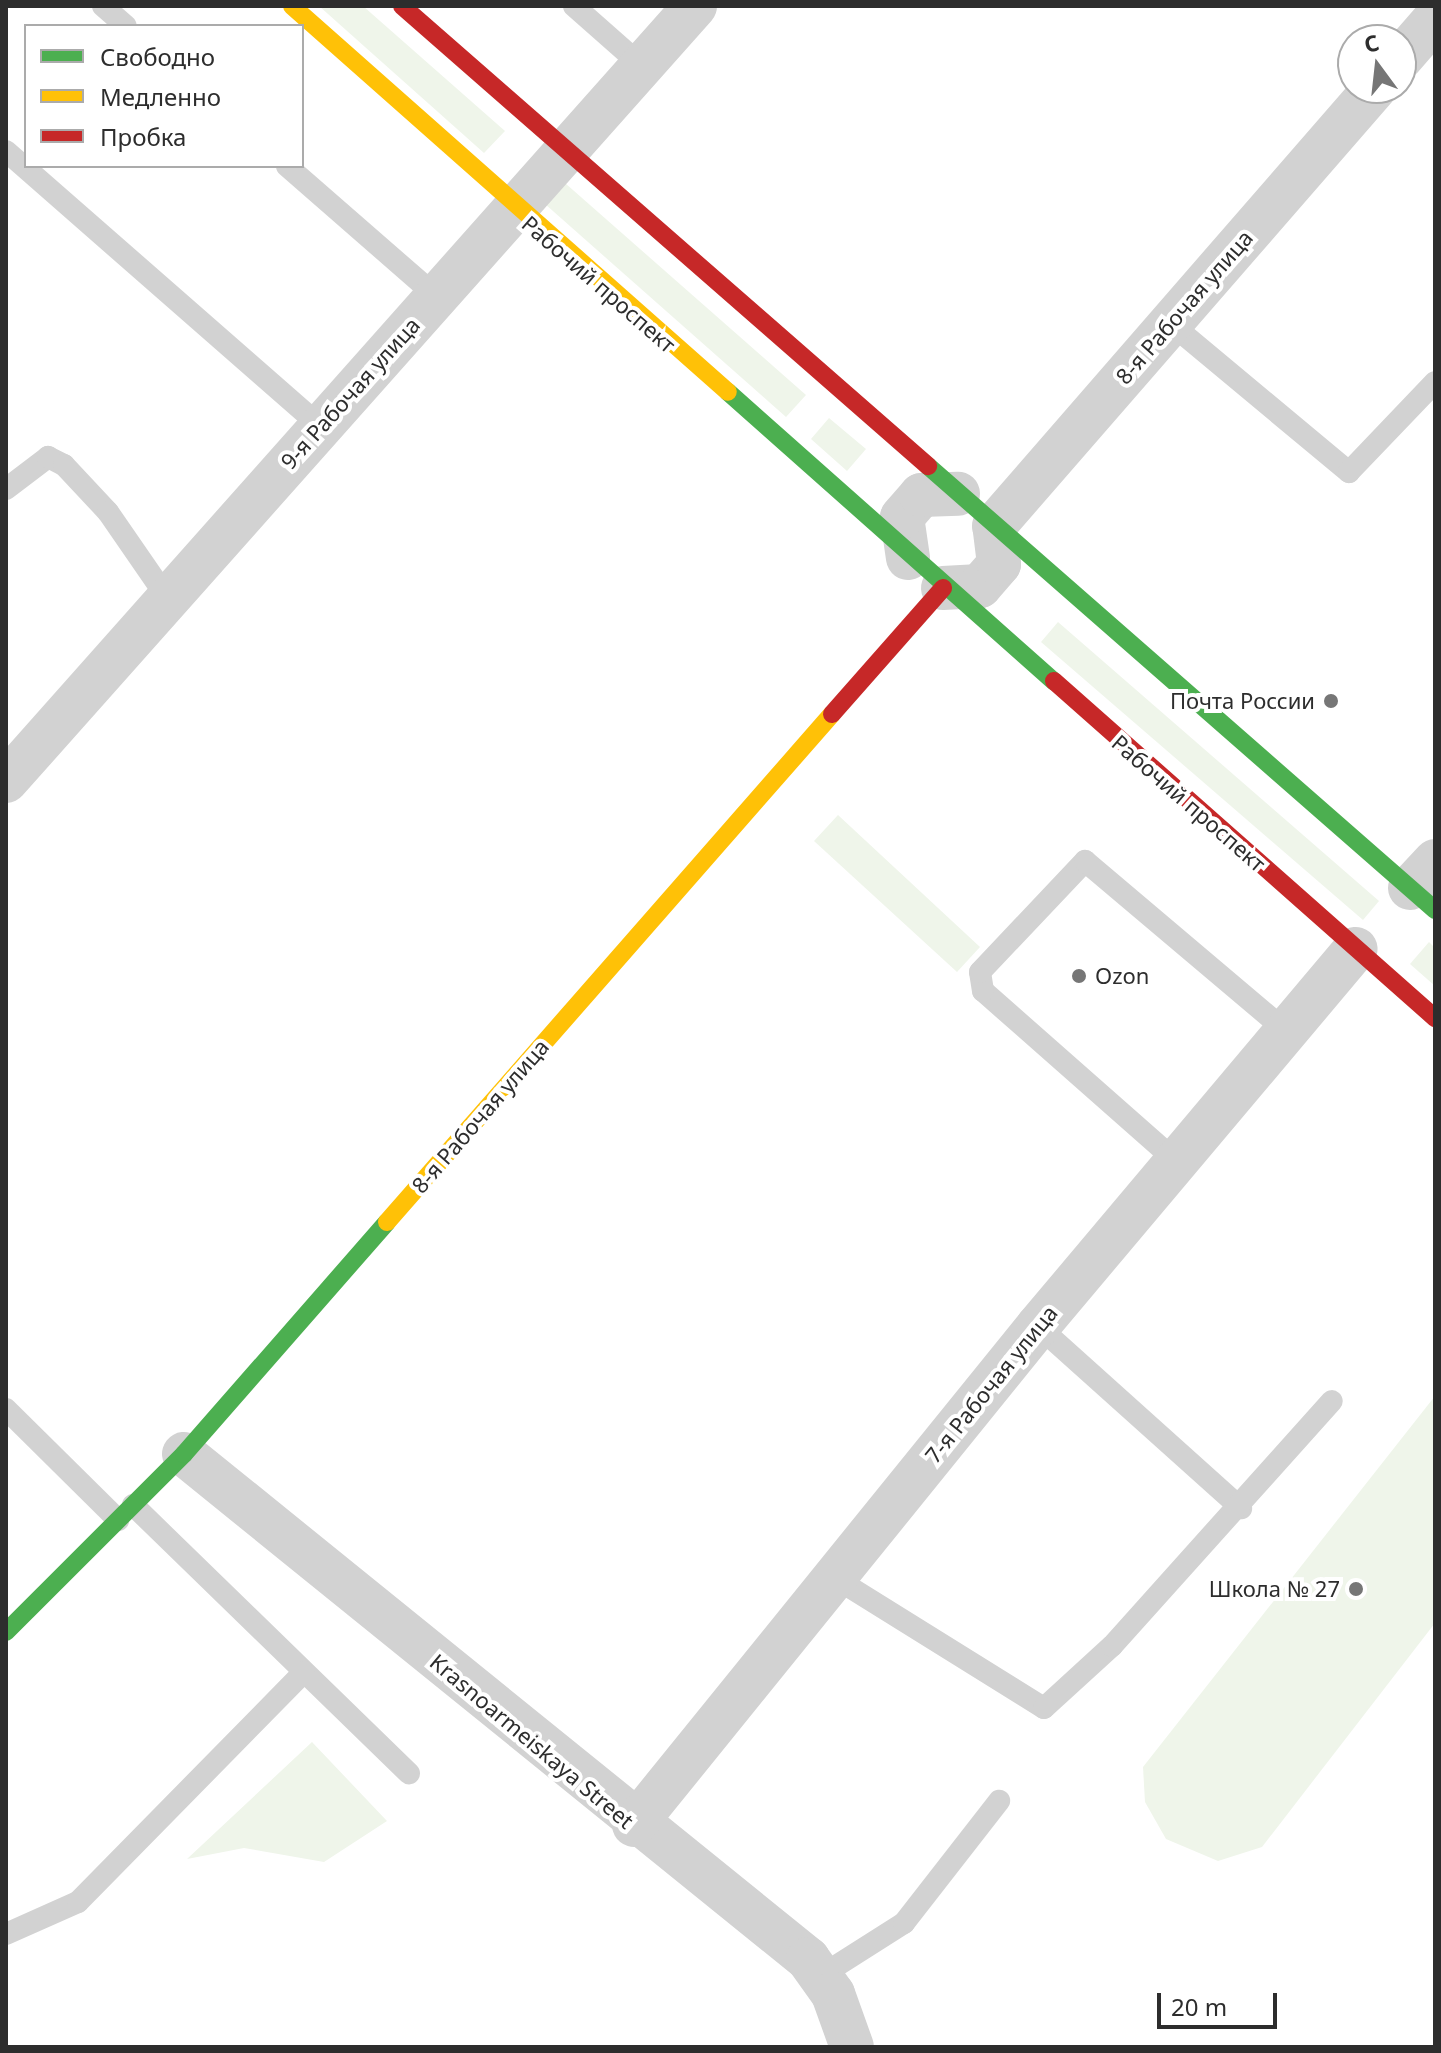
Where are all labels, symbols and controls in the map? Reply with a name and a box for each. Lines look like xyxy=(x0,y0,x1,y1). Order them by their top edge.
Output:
legend xyxy=(24,24,304,168)
north arrow xyxy=(1337,24,1417,104)
text: С xyxy=(1361,26,1382,59)
text: Свободно xyxy=(100,40,215,73)
text: Медленно xyxy=(100,80,221,113)
text: Пробка xyxy=(100,120,186,153)
street label: Рабочий проспект xyxy=(517,210,681,358)
street label: 8-я Рабочая улица xyxy=(1110,225,1258,389)
street label: 9-я Рабочая улица xyxy=(275,312,425,474)
place label: Почта России xyxy=(1170,688,1315,714)
marker: Почта России xyxy=(1322,692,1340,710)
street label: Рабочий проспект xyxy=(1107,729,1271,877)
place label: Ozon xyxy=(1095,963,1149,989)
marker: Ozon xyxy=(1070,967,1088,985)
street label: 8-я Рабочая улица xyxy=(406,1034,554,1198)
street label: 7-я Рабочая улица xyxy=(919,1300,1063,1468)
place label: Школа № 27 xyxy=(1209,1576,1340,1602)
marker: Школа № 27 xyxy=(1347,1580,1365,1598)
street label: Krasnoarmeiskaya Street xyxy=(425,1648,639,1834)
scale bar xyxy=(1161,1977,1281,2027)
text: 20 m xyxy=(1171,1990,1227,2023)

